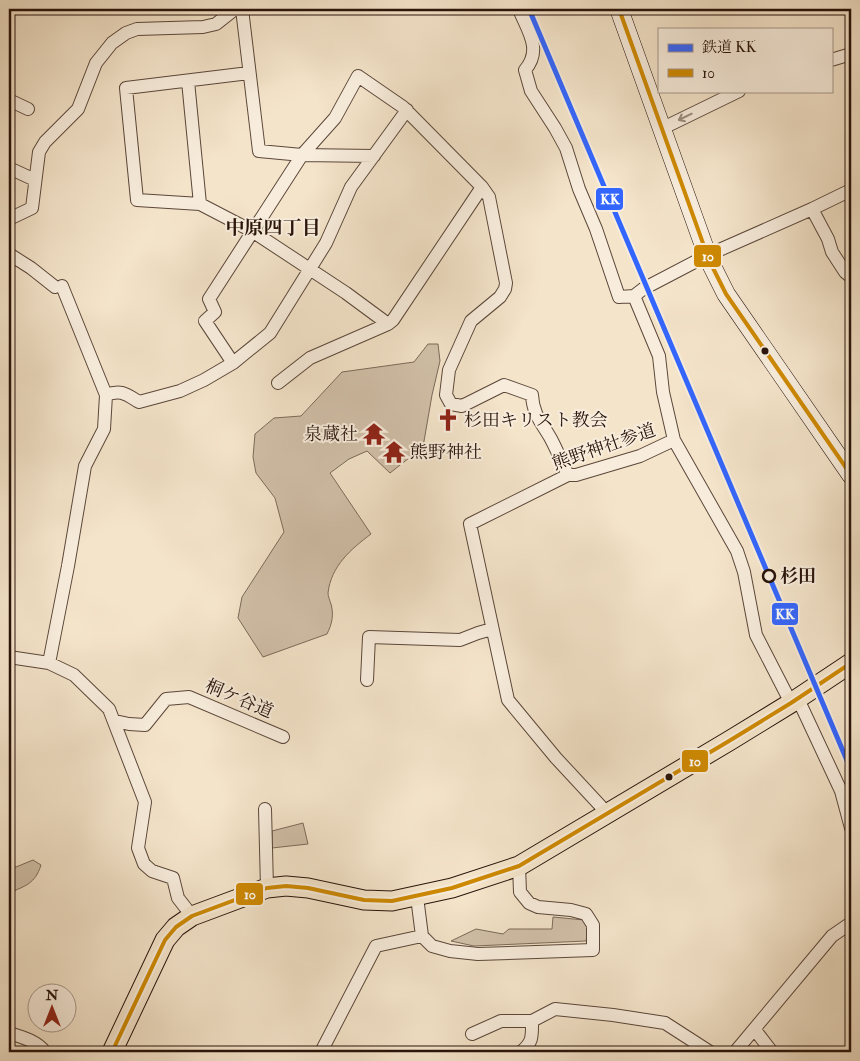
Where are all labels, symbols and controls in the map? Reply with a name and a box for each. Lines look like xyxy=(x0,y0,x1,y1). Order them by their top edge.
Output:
legend xyxy=(658,28,832,92)
text: 鉄道 KK xyxy=(702,38,757,57)
text: 10 xyxy=(702,64,715,83)
one-way arrow xyxy=(678,113,693,122)
line badge: KK xyxy=(595,187,624,211)
text: KK xyxy=(600,191,621,208)
district label: 中原四丁目 xyxy=(225,216,321,240)
line badge: 10 xyxy=(693,244,722,268)
text: 10 xyxy=(702,248,714,265)
unlabelled marker xyxy=(760,346,770,356)
church icon: 杉田キリスト教会 xyxy=(435,407,461,433)
place label: 杉田キリスト教会 xyxy=(464,409,608,432)
street label: 熊野神社参道 xyxy=(549,419,659,475)
temple icon: 泉蔵社 xyxy=(361,421,387,447)
place label: 泉蔵社 xyxy=(304,423,358,446)
temple icon: 熊野神社 xyxy=(381,439,407,465)
place label: 熊野神社 xyxy=(410,441,482,464)
place label: 杉田 xyxy=(780,565,816,588)
marker: 杉田 xyxy=(762,569,776,583)
line badge: KK xyxy=(771,602,799,626)
text: KK xyxy=(775,606,796,623)
street label: 桐ケ谷道 xyxy=(201,674,277,724)
line badge: 10 xyxy=(681,749,709,773)
text: 10 xyxy=(689,753,701,770)
unlabelled marker xyxy=(664,772,674,782)
line badge: 10 xyxy=(235,882,264,906)
text: 10 xyxy=(244,886,256,903)
north arrow xyxy=(28,984,78,1034)
text: N xyxy=(45,987,59,1004)

